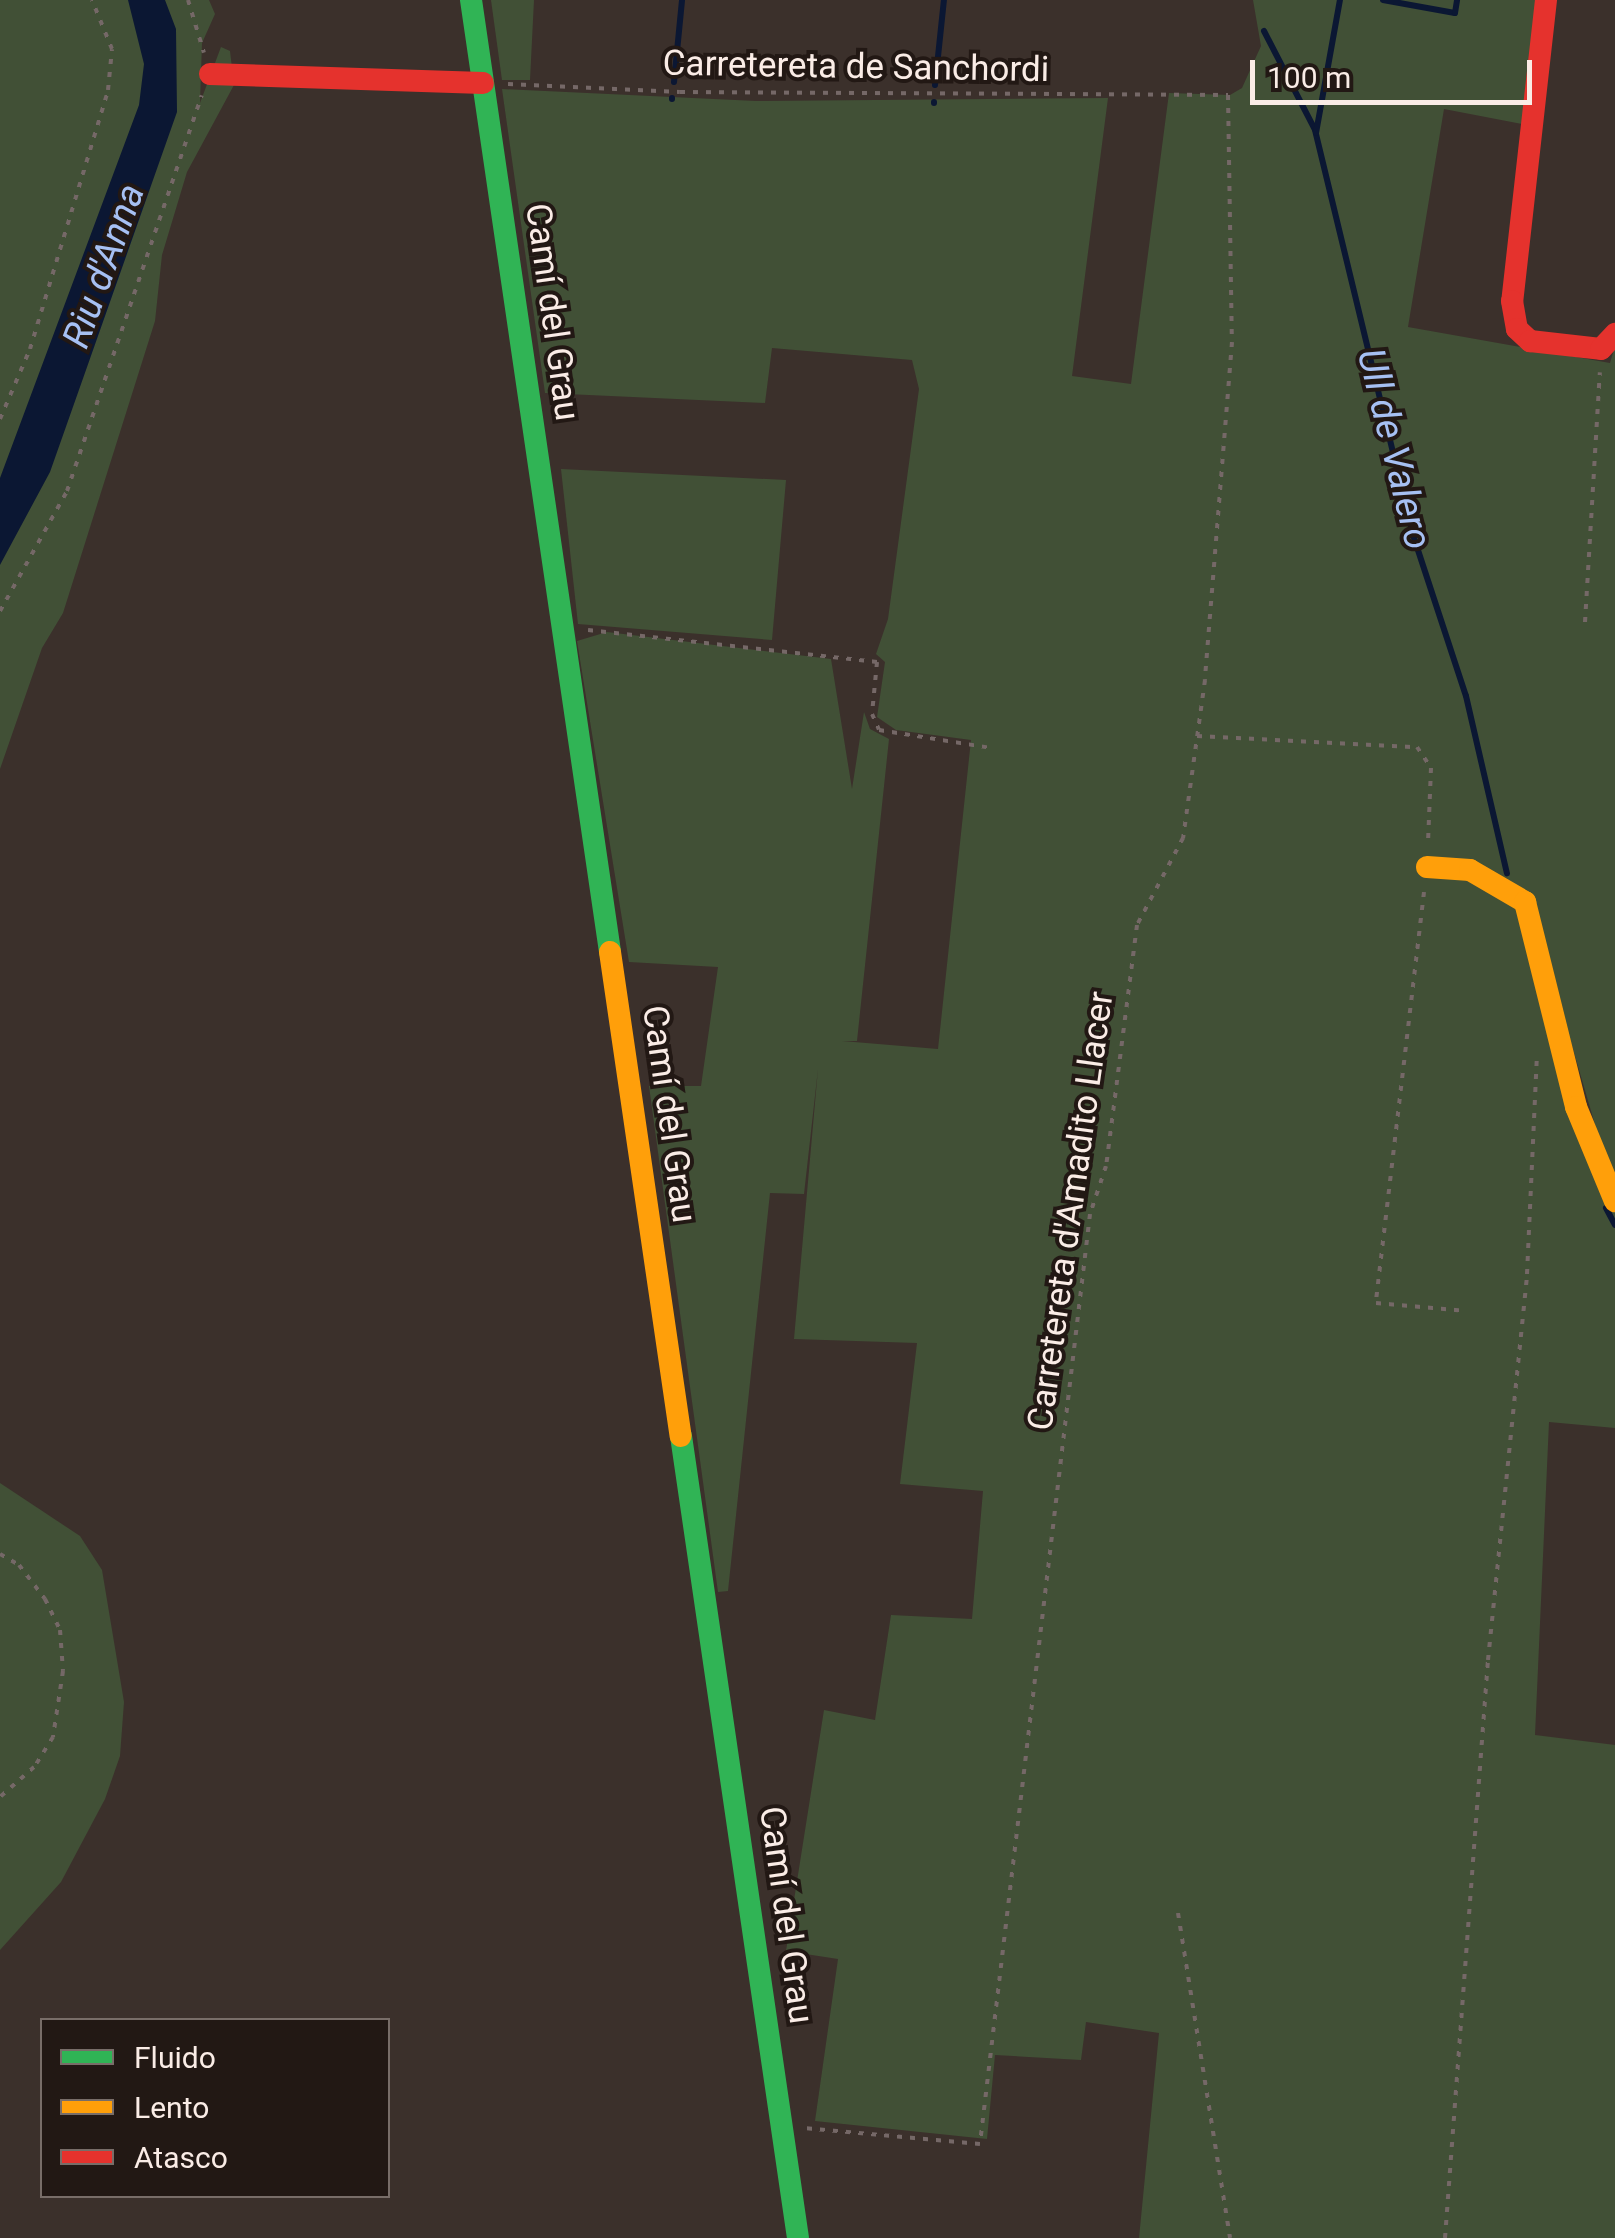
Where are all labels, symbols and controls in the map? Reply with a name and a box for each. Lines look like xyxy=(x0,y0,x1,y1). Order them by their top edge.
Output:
scale bar xyxy=(1255,40,1538,102)
street label: Carretereta de Sanchordi xyxy=(662,43,1050,91)
text: 100 m xyxy=(1267,60,1351,95)
water label: Riu d'Anna xyxy=(53,178,155,354)
street label: Camí del Grau xyxy=(516,201,588,423)
water label: Ull de Valero xyxy=(1347,344,1441,554)
street label: Carretereta d'Amadito Llacer xyxy=(1019,989,1123,1433)
street label: Camí del Grau xyxy=(633,1003,705,1225)
street label: Camí del Grau xyxy=(750,1804,822,2026)
legend xyxy=(40,2018,390,2198)
text: Fluido xyxy=(134,2040,216,2075)
text: Lento xyxy=(134,2090,209,2125)
text: Atasco xyxy=(134,2140,228,2175)

